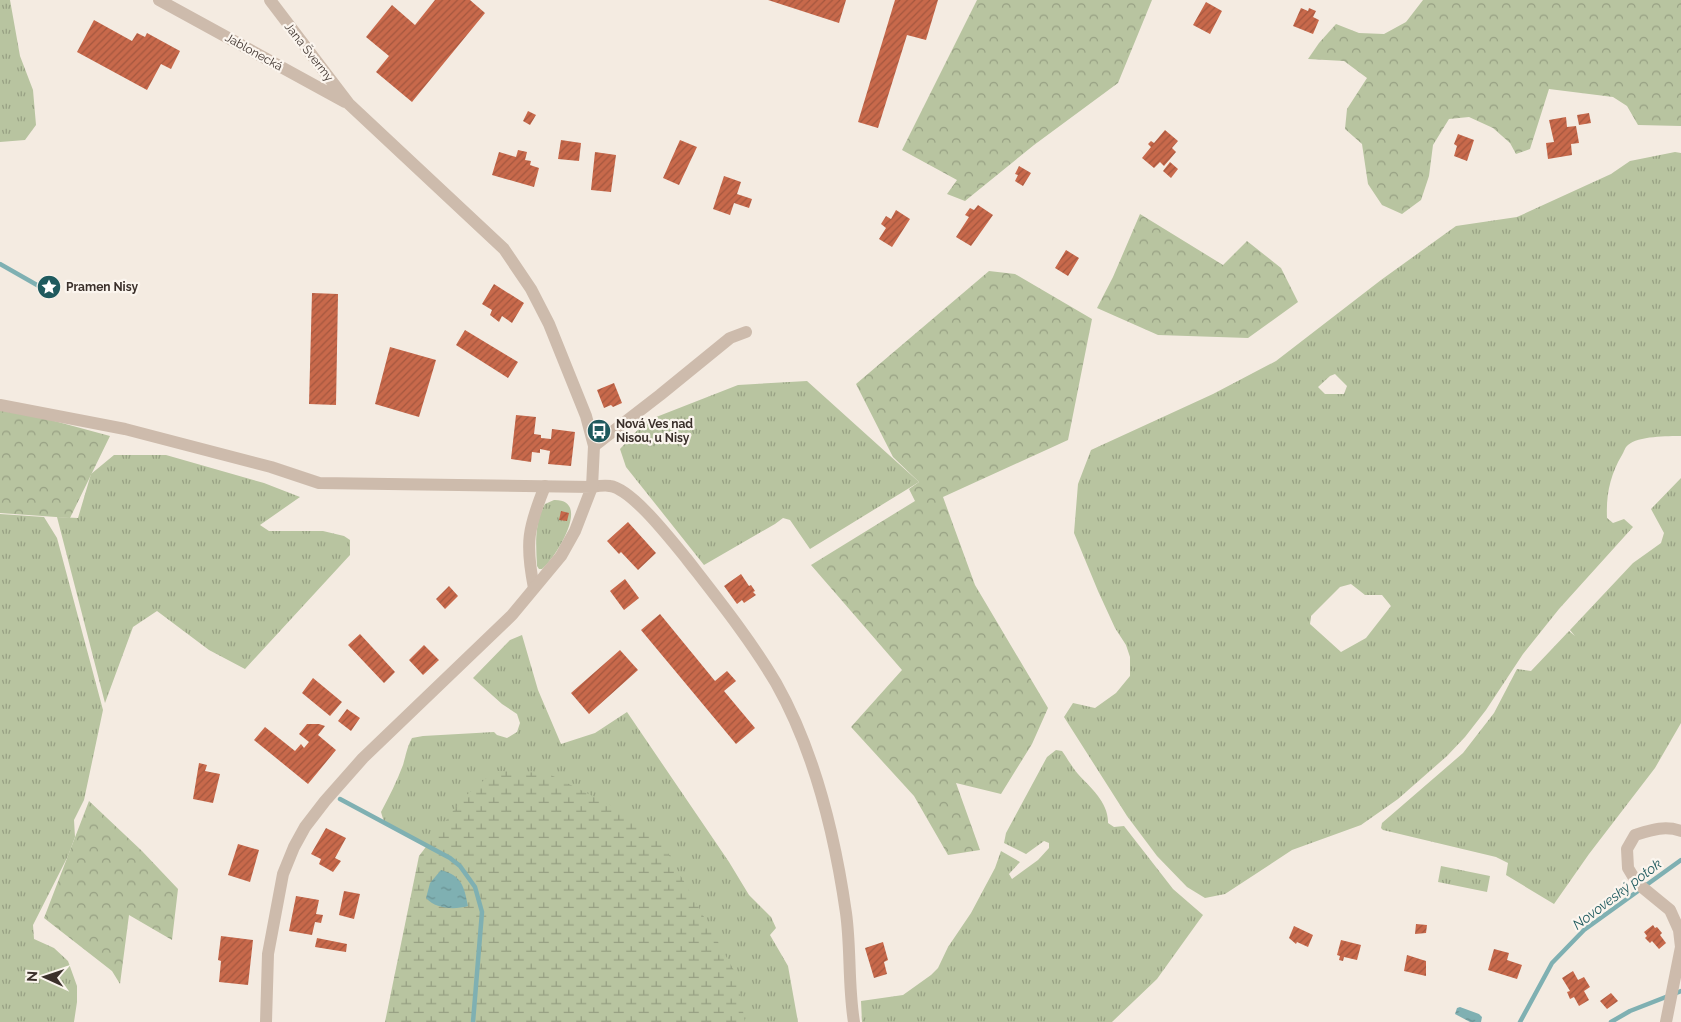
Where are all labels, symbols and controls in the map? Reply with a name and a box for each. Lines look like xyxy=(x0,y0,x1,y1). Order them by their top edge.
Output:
street label: Jana Švermy xyxy=(282,20,337,85)
street label: Jablonecká xyxy=(223,30,285,74)
place icon: Pramen Nisy xyxy=(36,274,62,300)
place label: Pramen Nisy xyxy=(66,280,138,294)
place label: Nová Ves nad Nisou, u Nisy xyxy=(616,417,693,445)
bus stop icon: Nová Ves nad Nisou, u Nisy xyxy=(586,418,612,444)
water label: Novoveský potok xyxy=(1570,855,1665,933)
north arrow xyxy=(20,952,70,1002)
text: N xyxy=(24,971,40,982)

